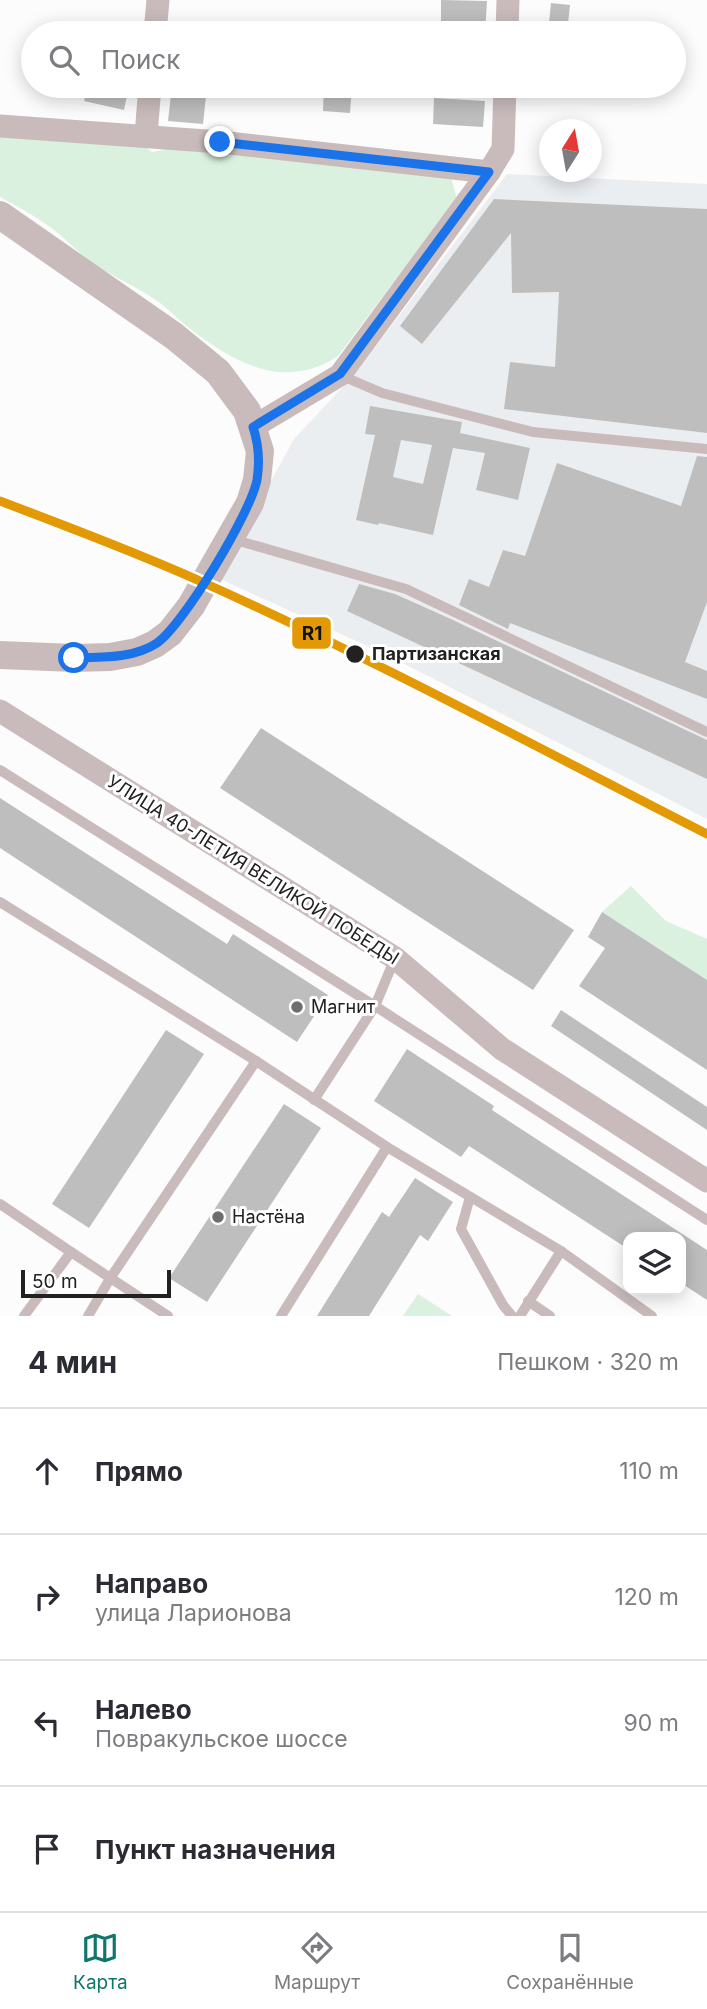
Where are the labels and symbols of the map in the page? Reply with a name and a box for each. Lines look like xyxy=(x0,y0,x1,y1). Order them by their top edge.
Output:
north arrow xyxy=(539,119,602,182)
route end xyxy=(204,126,235,157)
line badge: R1 xyxy=(291,616,332,650)
text: R1 xyxy=(302,622,322,645)
route start xyxy=(58,642,89,673)
marker: Партизанская xyxy=(344,643,366,665)
place label: Партизанская xyxy=(372,643,501,664)
street label: УЛИЦА 40-ЛЕТИЯ ВЕЛИКОЙ ПОБЕДЫ xyxy=(104,770,403,969)
place label: Магнит xyxy=(311,996,376,1017)
marker: Магнит xyxy=(289,999,305,1015)
place label: Настёна xyxy=(232,1206,305,1227)
marker: Настёна xyxy=(210,1209,226,1225)
scale bar xyxy=(21,1267,172,1299)

